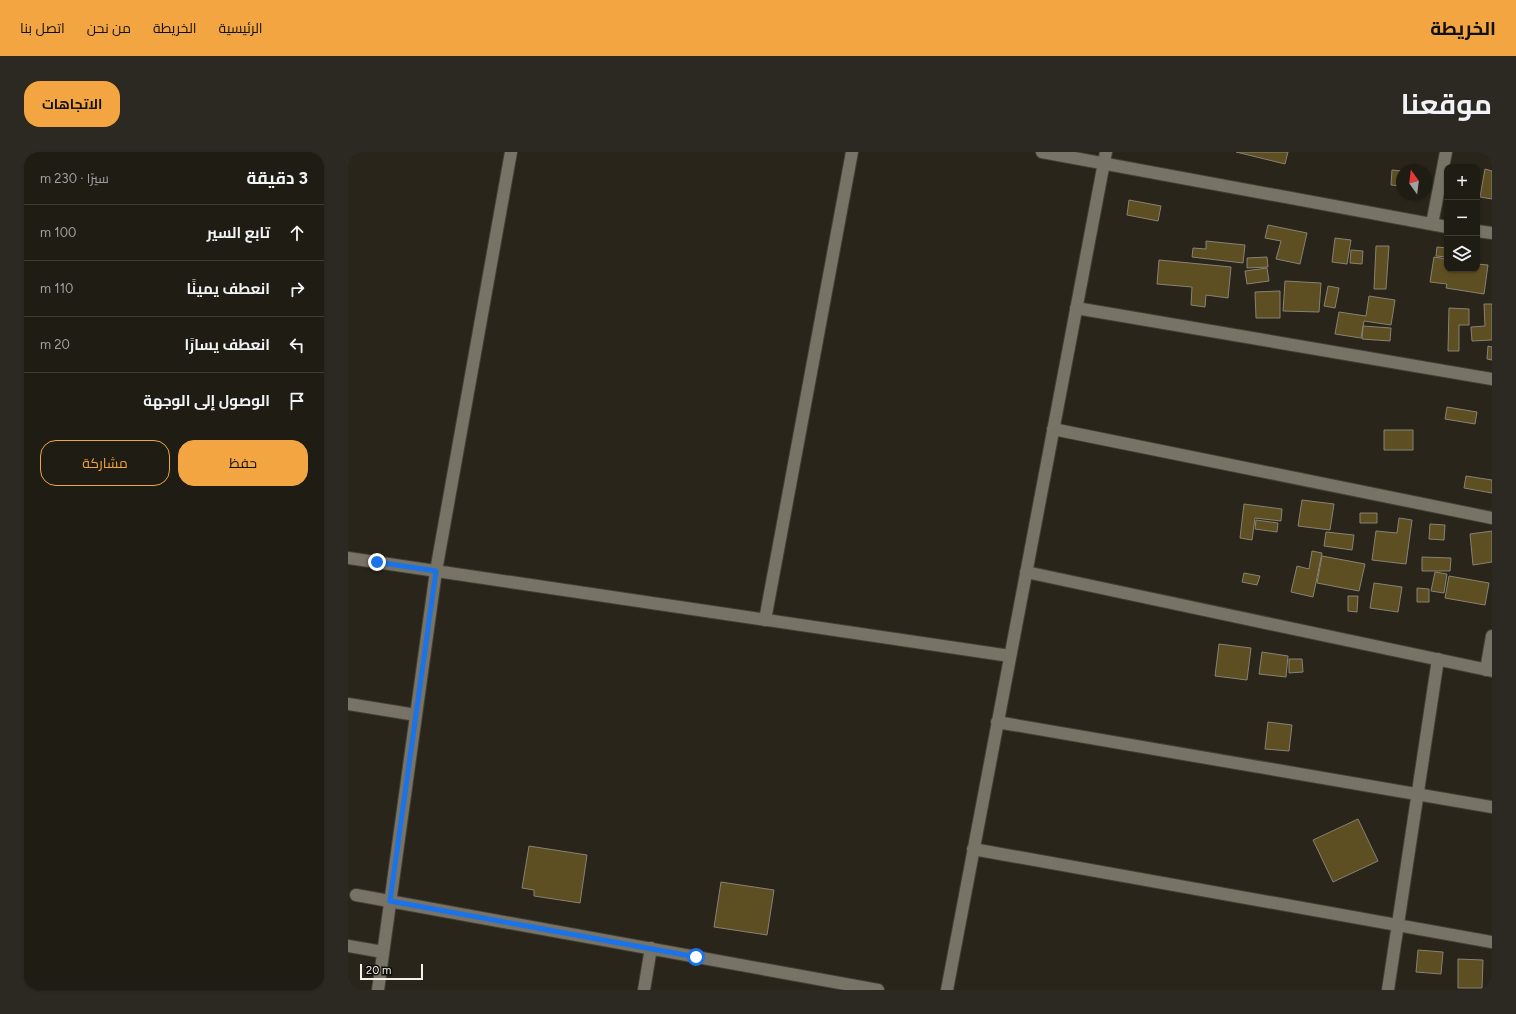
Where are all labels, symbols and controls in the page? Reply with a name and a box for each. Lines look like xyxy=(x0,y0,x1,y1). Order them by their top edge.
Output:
text: الخريطة xyxy=(1430,17,1496,40)
text: اتصل بنا xyxy=(20,20,65,37)
text: من نحن xyxy=(87,20,131,37)
text: الخريطة xyxy=(153,20,197,37)
text: الرئيسية xyxy=(219,20,263,37)
button: الاتجاهات xyxy=(24,81,120,127)
text: موقعنا xyxy=(1401,87,1492,121)
north arrow xyxy=(1396,164,1432,200)
map controls xyxy=(1444,164,1480,272)
button: + xyxy=(1444,164,1480,200)
text: 3 دقيقة xyxy=(246,168,308,188)
text: سيرًا · 230 m xyxy=(40,171,109,186)
button: − xyxy=(1444,200,1480,236)
icon: ahead xyxy=(286,222,308,244)
text: تابع السير xyxy=(207,224,270,242)
text: 100 m xyxy=(40,225,76,240)
button: layers xyxy=(1444,236,1480,272)
icon: right xyxy=(286,278,308,300)
text: انعطف يمينًا xyxy=(186,280,270,298)
text: 110 m xyxy=(40,281,73,296)
icon: left xyxy=(286,334,308,356)
text: انعطف يسارًا xyxy=(185,336,270,354)
text: 20 m xyxy=(40,337,70,352)
icon: arrive xyxy=(286,390,308,412)
text: الوصول إلى الوجهة xyxy=(143,392,270,410)
button: مشاركة xyxy=(40,440,170,486)
button: حفظ xyxy=(178,440,308,486)
route end xyxy=(368,553,386,571)
route start xyxy=(687,948,705,966)
scale bar xyxy=(360,962,423,981)
text: 20 m xyxy=(366,964,391,977)

